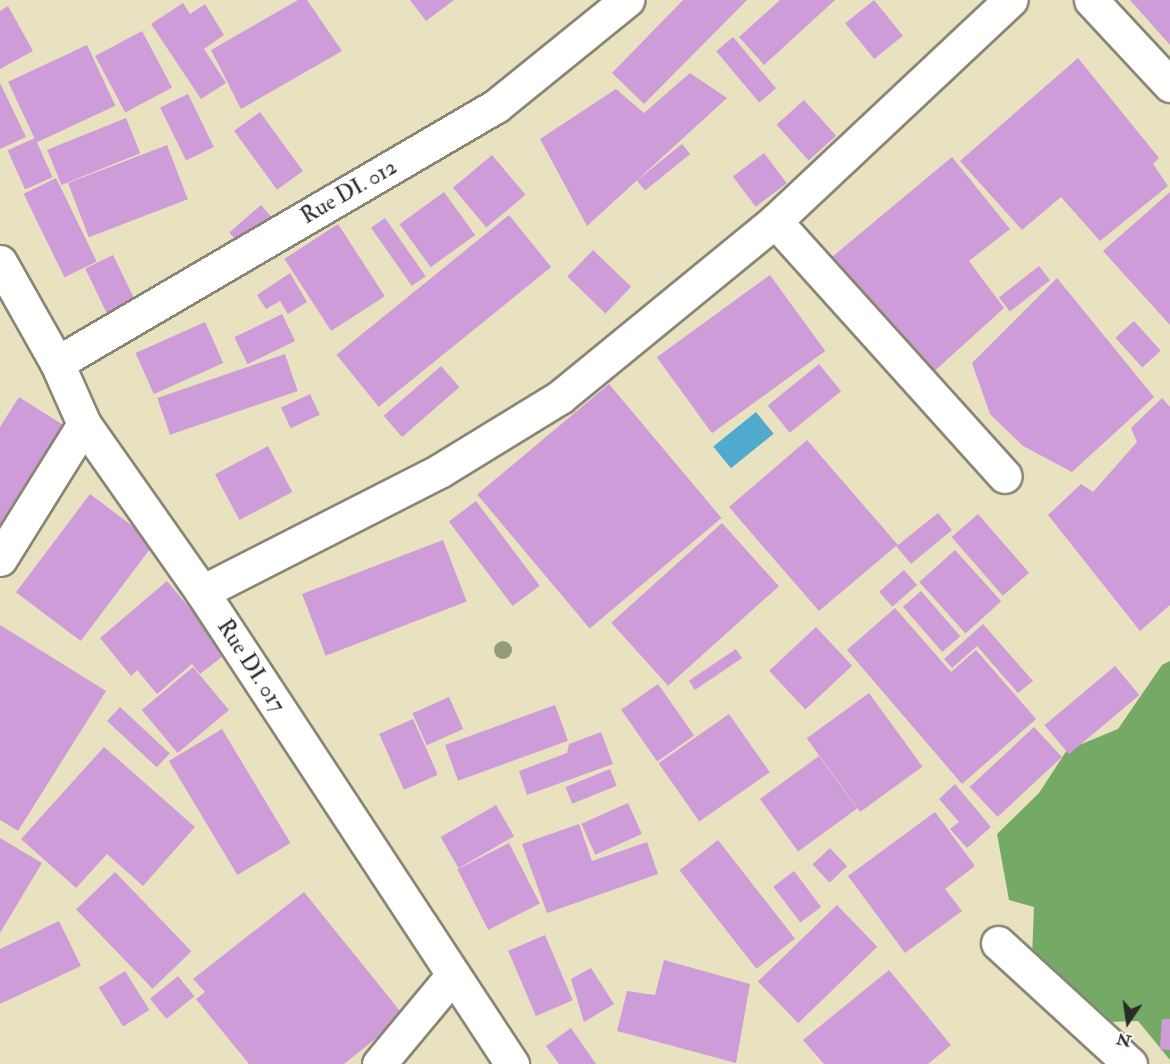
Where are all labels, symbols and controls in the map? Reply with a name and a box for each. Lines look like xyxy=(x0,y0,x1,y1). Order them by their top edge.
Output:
street label: Rue DI. 012 xyxy=(296,154,402,230)
street label: Rue DI. 017 xyxy=(211,615,291,717)
north arrow xyxy=(1098,992,1158,1052)
text: N xyxy=(1115,1028,1133,1051)

